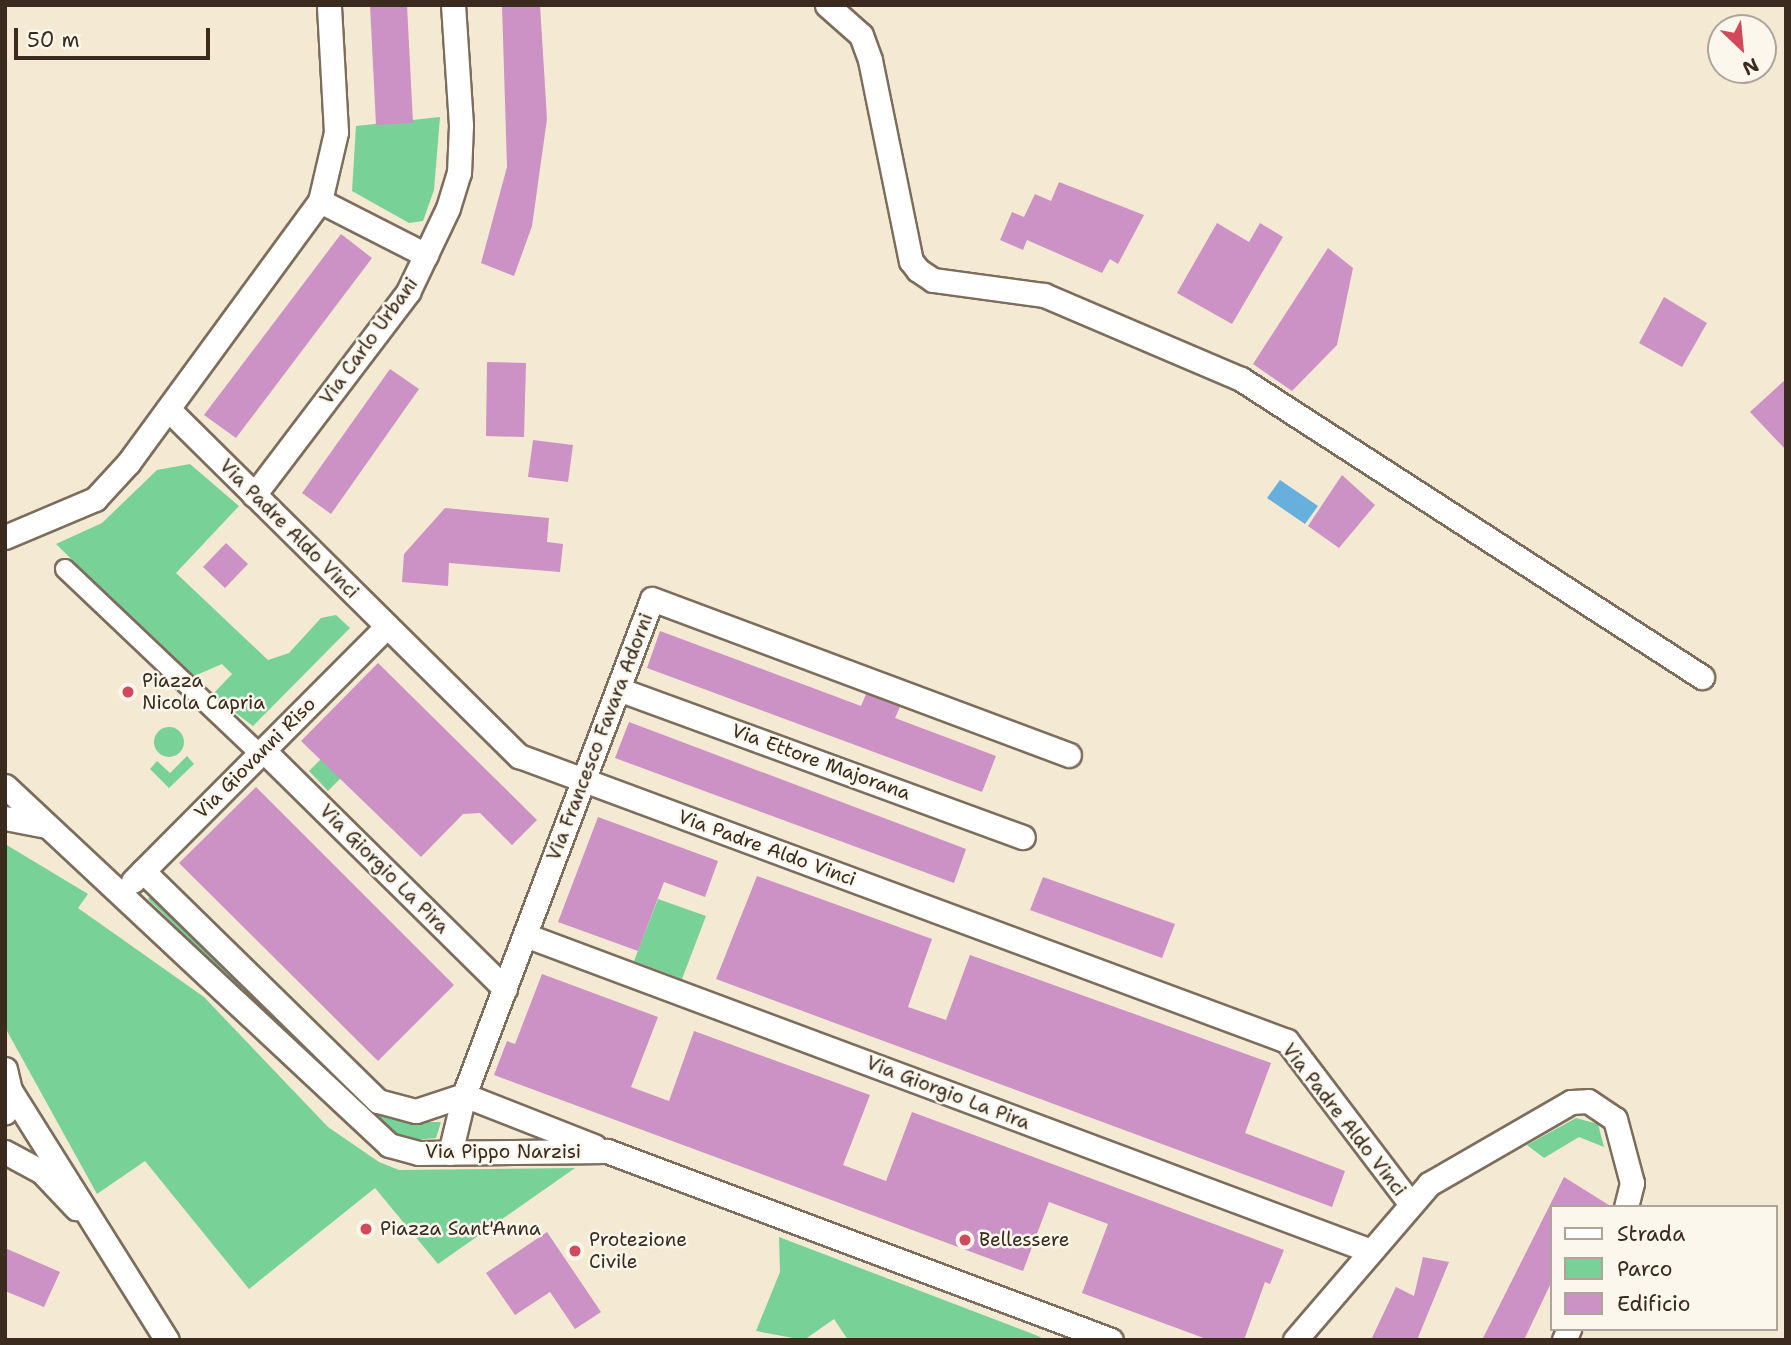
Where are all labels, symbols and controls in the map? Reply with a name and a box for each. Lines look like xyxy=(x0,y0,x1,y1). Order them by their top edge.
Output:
scale bar xyxy=(18,14,214,58)
north arrow xyxy=(1707,14,1777,84)
text: 50 m xyxy=(27,26,80,54)
text: N xyxy=(1738,52,1763,81)
street label: Via Carlo Urbani xyxy=(315,273,423,409)
street label: Via Padre Aldo Vinci xyxy=(215,455,363,603)
street label: Via Francesco Favara Adorni xyxy=(542,610,658,864)
place label: Piazza Nicola Capria xyxy=(142,670,265,714)
marker: Piazza Nicola Capria xyxy=(120,684,136,700)
street label: Via Giovanni Riso xyxy=(190,693,320,823)
street label: Via Ettore Majorana xyxy=(728,719,914,805)
street label: Via Giorgio La Pira xyxy=(315,800,453,938)
street label: Via Padre Aldo Vinci xyxy=(675,805,859,891)
street label: Via Padre Aldo Vinci xyxy=(1277,1039,1411,1201)
street label: Via Giorgio La Pira xyxy=(863,1051,1033,1135)
street label: Via Pippo Narzisi xyxy=(425,1141,581,1163)
legend xyxy=(1550,1205,1777,1331)
place label: Piazza Sant'Anna xyxy=(380,1218,541,1240)
text: Strada xyxy=(1617,1220,1685,1248)
marker: Piazza Sant'Anna xyxy=(358,1221,374,1237)
place label: Protezione Civile xyxy=(589,1229,687,1273)
place label: Bellessere xyxy=(979,1229,1070,1251)
marker: Bellessere xyxy=(957,1232,973,1248)
marker: Protezione Civile xyxy=(567,1243,583,1259)
text: Parco xyxy=(1617,1255,1672,1283)
text: Edificio xyxy=(1617,1290,1690,1318)

